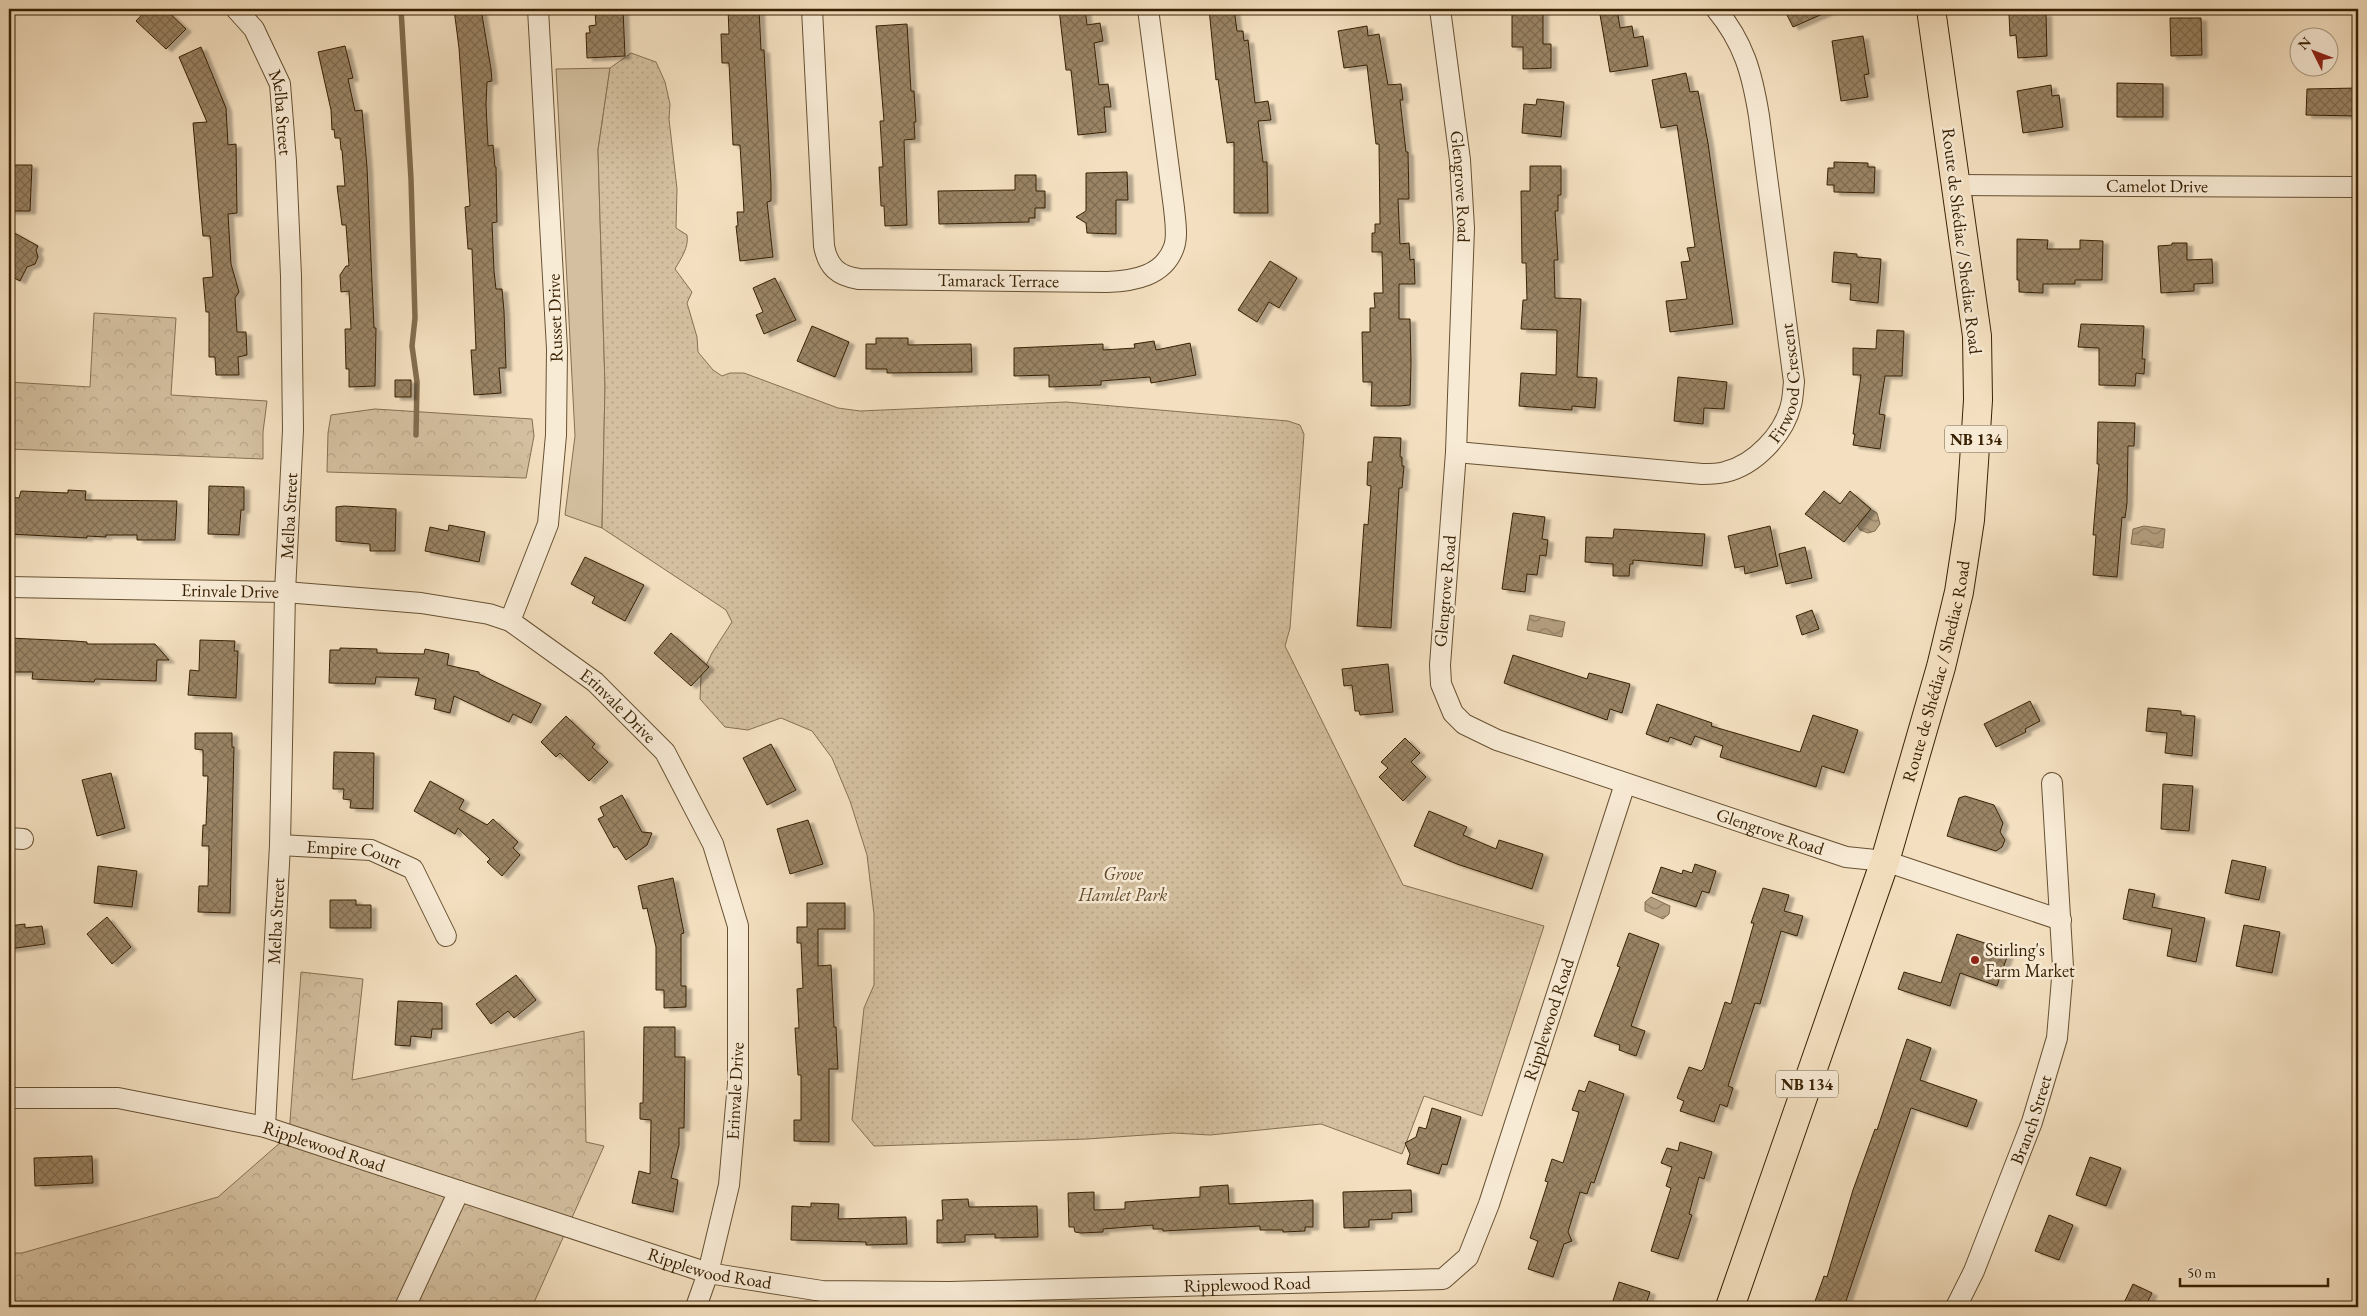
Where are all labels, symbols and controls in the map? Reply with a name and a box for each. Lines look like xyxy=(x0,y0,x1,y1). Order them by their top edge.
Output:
north arrow xyxy=(2290,28,2340,78)
text: N xyxy=(2294,33,2315,54)
street label: Melba Street xyxy=(264,65,298,156)
street label: Route de Shédiac / Shediac Road xyxy=(1937,126,1988,356)
street label: Glengrove Road xyxy=(1445,129,1476,244)
street label: Camelot Drive xyxy=(2106,174,2208,197)
street label: Tamarack Terrace xyxy=(937,268,1059,292)
street label: Russet Drive xyxy=(541,273,568,363)
street label: Firwood Crescent xyxy=(1763,322,1805,447)
road number: NB 134 xyxy=(1945,426,2007,452)
street label: Melba Street xyxy=(275,472,302,560)
street label: Glengrove Road xyxy=(1428,533,1461,648)
street label: Route de Shédiac / Shediac Road xyxy=(1896,558,1975,785)
street label: Erinvale Drive xyxy=(181,578,279,603)
street label: Erinvale Drive xyxy=(576,663,661,748)
street label: Glengrove Road xyxy=(1714,802,1828,860)
street label: Empire Court xyxy=(306,834,406,874)
park label: Grove Hamlet Park xyxy=(1078,862,1167,906)
street label: Melba Street xyxy=(262,877,289,965)
place label: Stirling's Farm Market xyxy=(1985,938,2075,982)
marker: Stirling's Farm Market xyxy=(1969,954,1981,966)
street label: Ripplewood Road xyxy=(1518,955,1579,1083)
street label: Erinvale Drive xyxy=(720,1042,749,1140)
road number: NB 134 xyxy=(1776,1070,1838,1098)
street label: Branch Street xyxy=(2005,1072,2056,1168)
street label: Ripplewood Road xyxy=(260,1115,389,1177)
street label: Ripplewood Road xyxy=(645,1242,774,1294)
scale bar xyxy=(2180,1256,2327,1288)
text: 50 m xyxy=(2187,1263,2216,1282)
street label: Ripplewood Road xyxy=(1183,1270,1312,1297)

